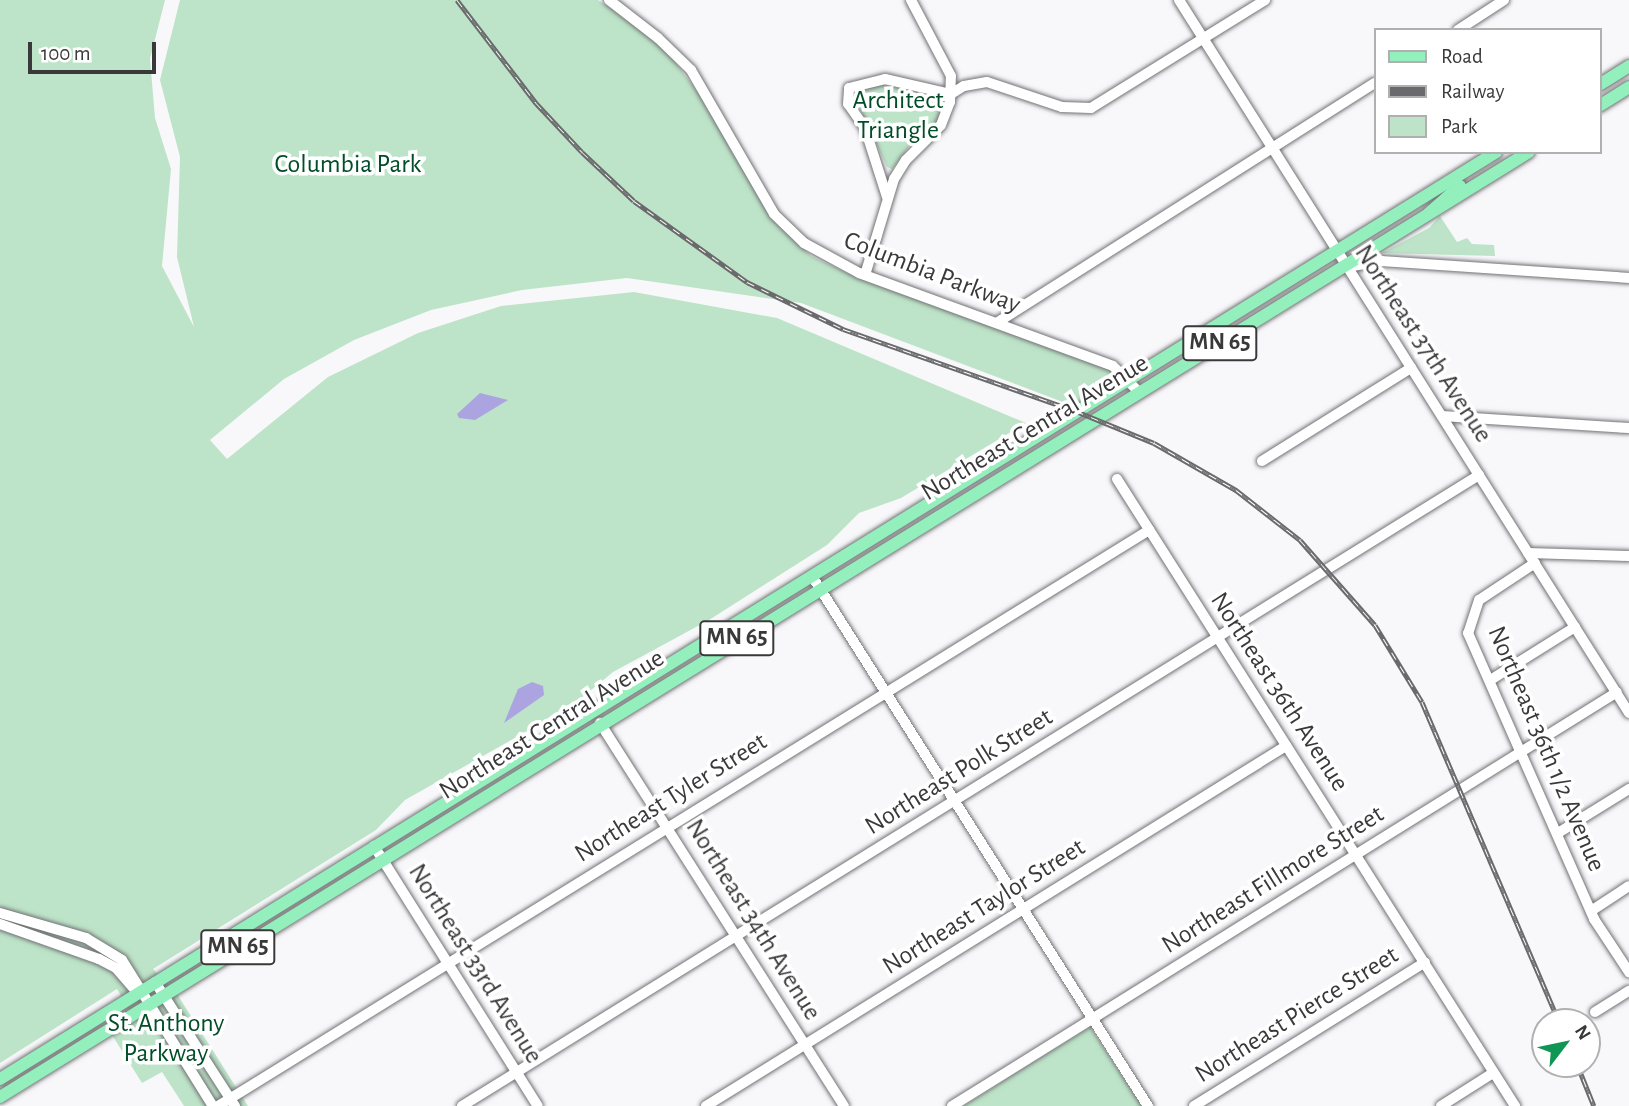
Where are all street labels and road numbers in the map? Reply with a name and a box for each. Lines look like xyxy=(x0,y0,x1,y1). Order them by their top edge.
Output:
street label: Columbia Parkway xyxy=(839,225,1025,321)
street label: Northeast 37th Avenue xyxy=(1347,239,1499,449)
road number: MN 65 xyxy=(1182,322,1258,364)
street label: Northeast Central Avenue xyxy=(916,348,1154,508)
street label: Northeast 36th Avenue xyxy=(1203,587,1355,797)
road number: MN 65 xyxy=(698,618,776,658)
street label: Northeast 36th 1/2 Avenue xyxy=(1480,622,1612,876)
street label: Northeast Central Avenue xyxy=(434,643,670,807)
street label: Northeast Polk Street xyxy=(860,702,1058,842)
street label: Northeast Tyler Street xyxy=(569,726,773,870)
street label: Northeast Fillmore Street xyxy=(1156,799,1390,961)
street label: Northeast 34th Avenue xyxy=(678,814,828,1026)
street label: Northeast Taylor Street xyxy=(877,832,1091,982)
street label: Northeast 33rd Avenue xyxy=(401,858,549,1070)
road number: MN 65 xyxy=(200,926,276,967)
street label: Northeast Pierce Street xyxy=(1190,940,1404,1090)

